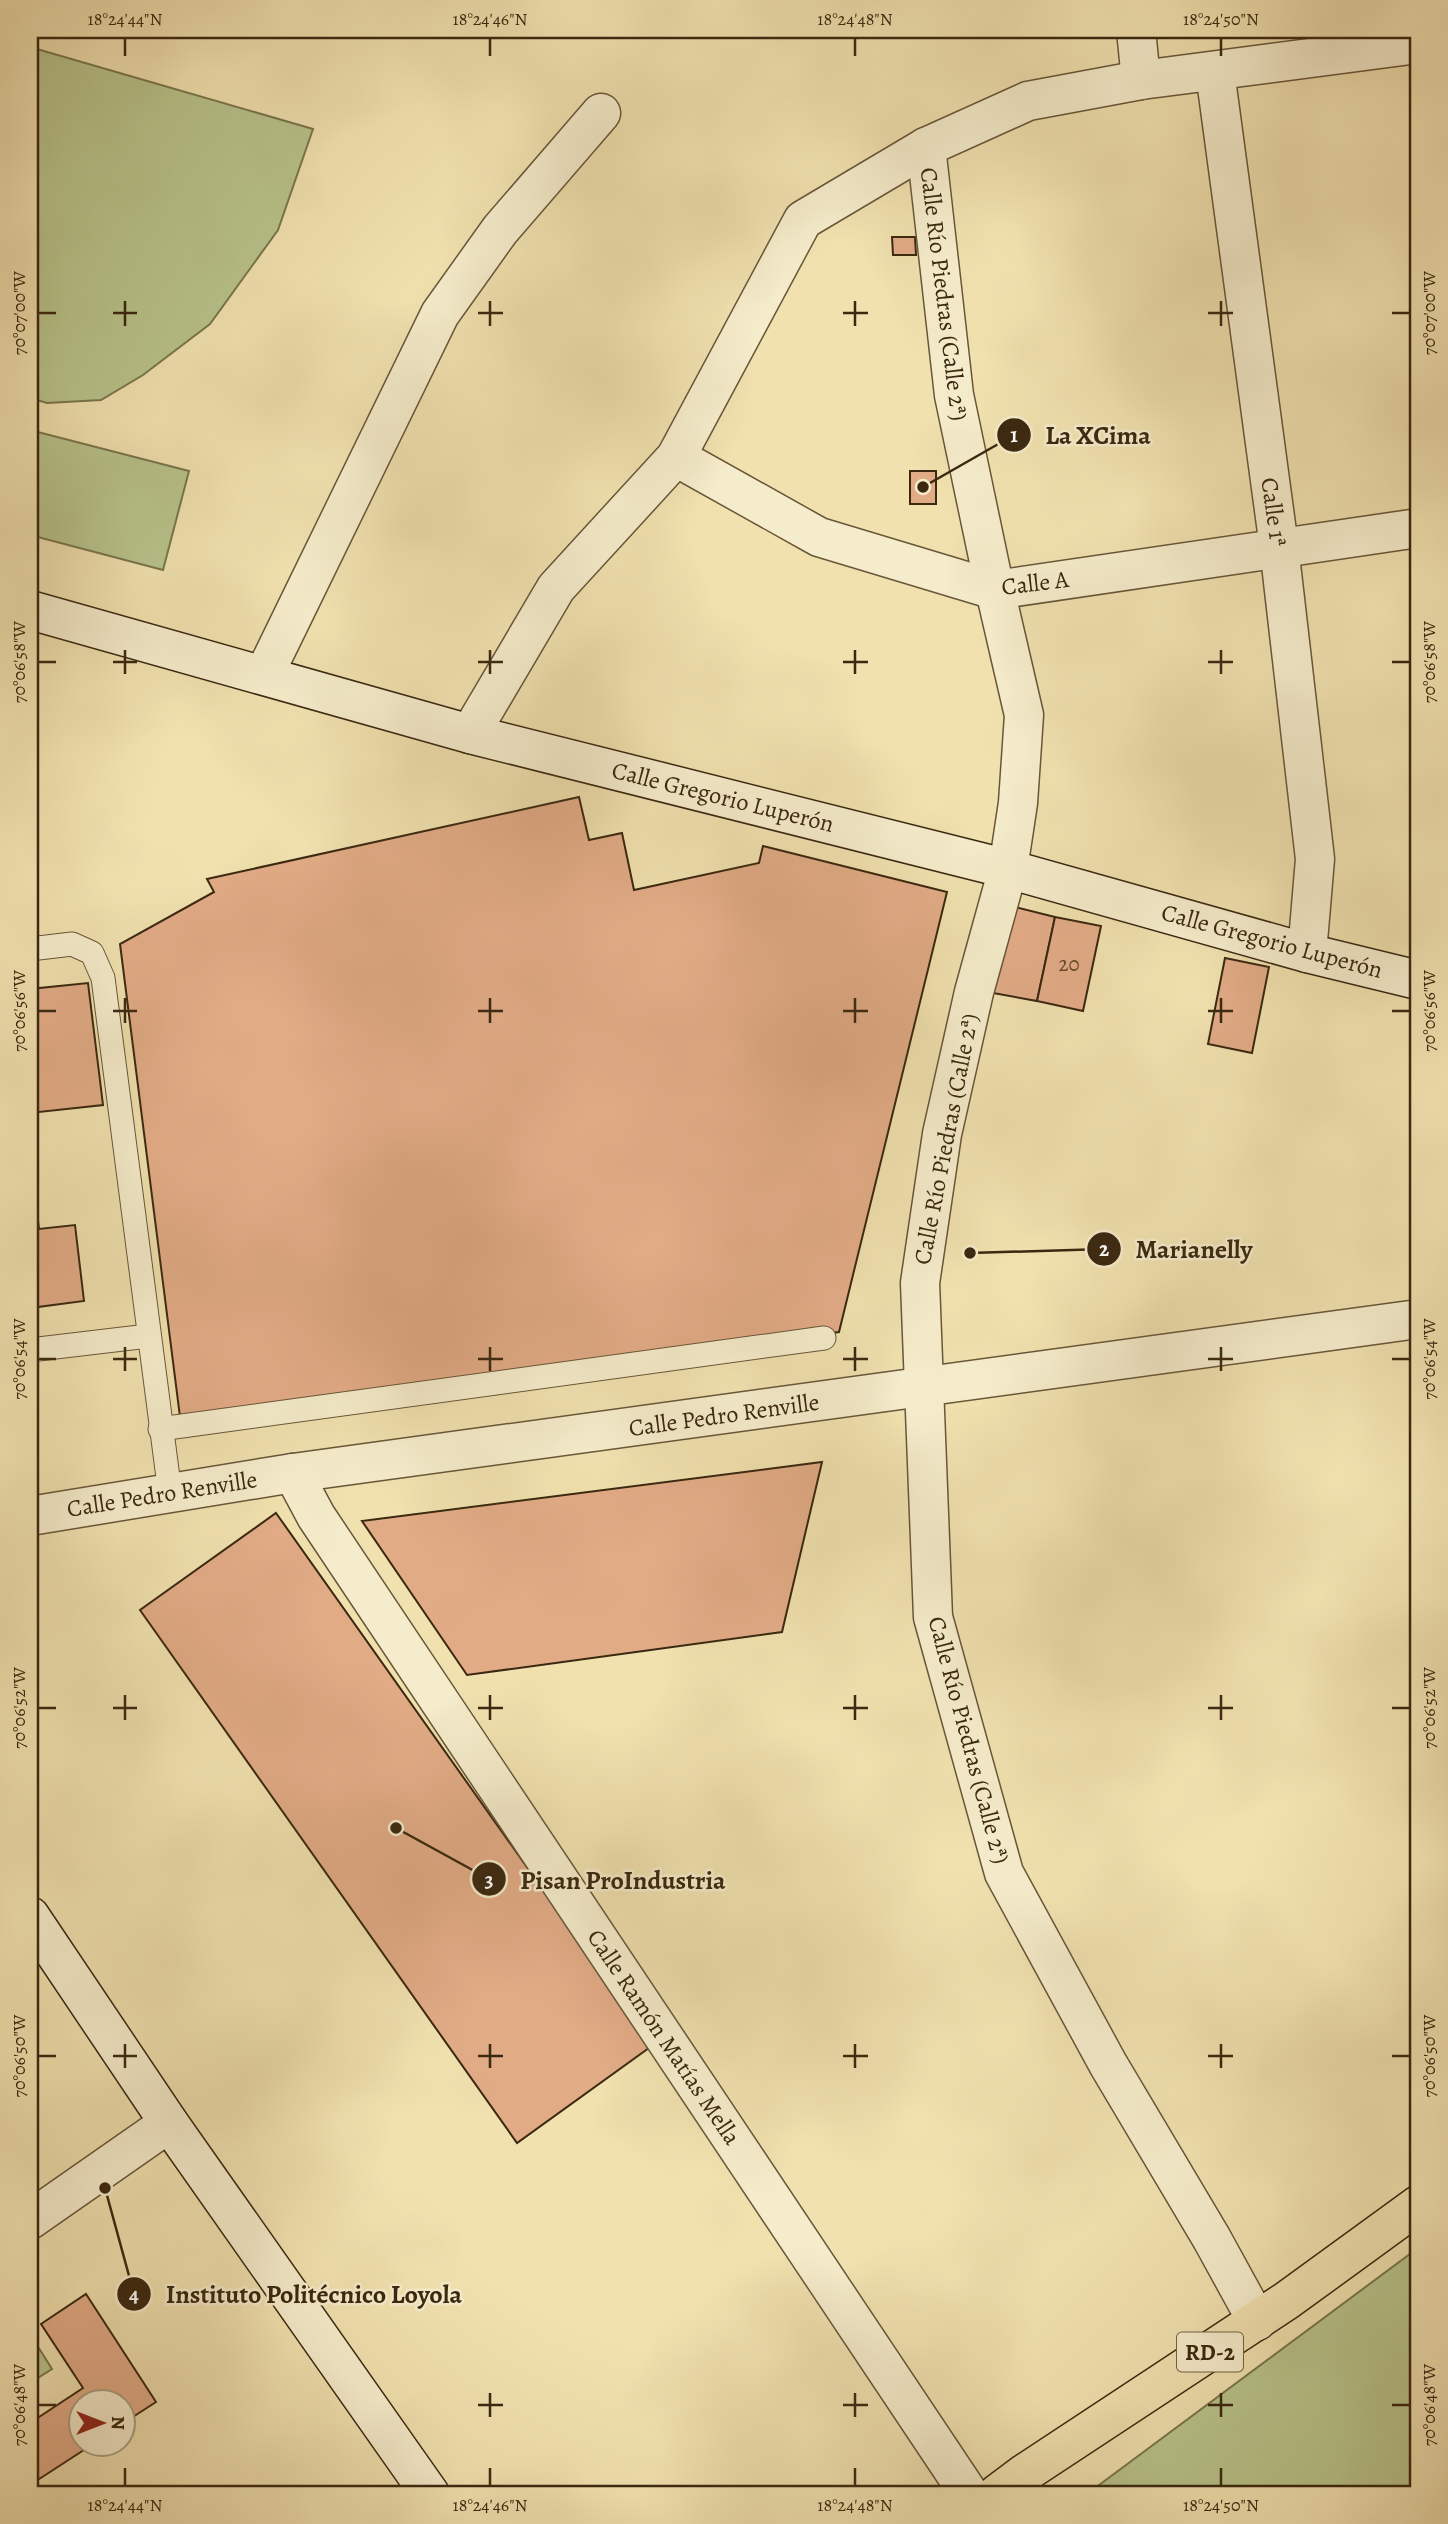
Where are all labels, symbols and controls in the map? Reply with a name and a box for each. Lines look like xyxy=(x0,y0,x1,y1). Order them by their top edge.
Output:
text: 18°24'44"N xyxy=(88,7,162,31)
text: 18°24'46"N xyxy=(453,7,528,31)
text: 18°24'48"N xyxy=(817,7,893,31)
text: 18°24'50"N xyxy=(1183,7,1259,31)
street label: Calle Río Piedras (Calle 2ª) xyxy=(913,166,975,422)
text: 70°07'00"W xyxy=(7,271,31,355)
text: 70°07'00"W xyxy=(1417,271,1441,355)
callout: La XCima xyxy=(996,411,1165,458)
text: La XCima xyxy=(1045,418,1151,453)
text: 1 xyxy=(1010,421,1018,449)
street label: Calle 1ª xyxy=(1253,475,1295,549)
street label: Calle A xyxy=(1000,563,1071,603)
text: 70°06'58"W xyxy=(7,621,31,703)
text: 70°06'58"W xyxy=(1417,621,1441,703)
street label: Calle Gregorio Luperón xyxy=(609,754,837,840)
street label: Calle Gregorio Luperón xyxy=(1158,896,1386,986)
house number: 20 xyxy=(1058,950,1080,978)
text: 70°06'56"W xyxy=(7,970,31,1052)
text: 70°06'56"W xyxy=(1417,970,1441,1052)
street label: Calle Río Piedras (Calle 2ª) xyxy=(906,1011,986,1267)
callout: Marianelly xyxy=(1086,1226,1267,1273)
text: Marianelly xyxy=(1135,1232,1254,1267)
text: 2 xyxy=(1099,1235,1109,1263)
text: 70°06'54"W xyxy=(7,1318,31,1400)
text: 70°06'54"W xyxy=(1417,1318,1441,1400)
street label: Calle Pedro Renville xyxy=(627,1386,821,1444)
street label: Calle Pedro Renville xyxy=(65,1463,259,1525)
street label: Calle Río Piedras (Calle 2ª) xyxy=(921,1613,1017,1867)
text: 70°06'52"W xyxy=(7,1667,31,1749)
text: 70°06'52"W xyxy=(1417,1667,1441,1749)
callout: Pisan ProIndustria xyxy=(472,1856,740,1903)
text: Pisan ProIndustria xyxy=(520,1863,726,1898)
text: 3 xyxy=(484,1866,494,1894)
street label: Calle Ramón Matías Mella xyxy=(580,1923,749,2152)
text: 70°06'50"W xyxy=(7,2014,31,2098)
text: 70°06'50"W xyxy=(1417,2014,1441,2098)
callout: Instituto Politécnico Loyola xyxy=(117,2271,476,2318)
text: Instituto Politécnico Loyola xyxy=(166,2277,463,2312)
text: 4 xyxy=(129,2281,139,2309)
road number: RD-2 xyxy=(1177,2332,1243,2372)
text: 70°06'48"W xyxy=(7,2363,31,2446)
text: 70°06'48"W xyxy=(1417,2363,1441,2446)
north arrow xyxy=(66,2388,136,2458)
text: N xyxy=(105,2416,131,2430)
text: 18°24'44"N xyxy=(88,2493,162,2517)
text: 18°24'46"N xyxy=(453,2493,528,2517)
text: 18°24'48"N xyxy=(817,2493,893,2517)
text: 18°24'50"N xyxy=(1183,2493,1259,2517)

